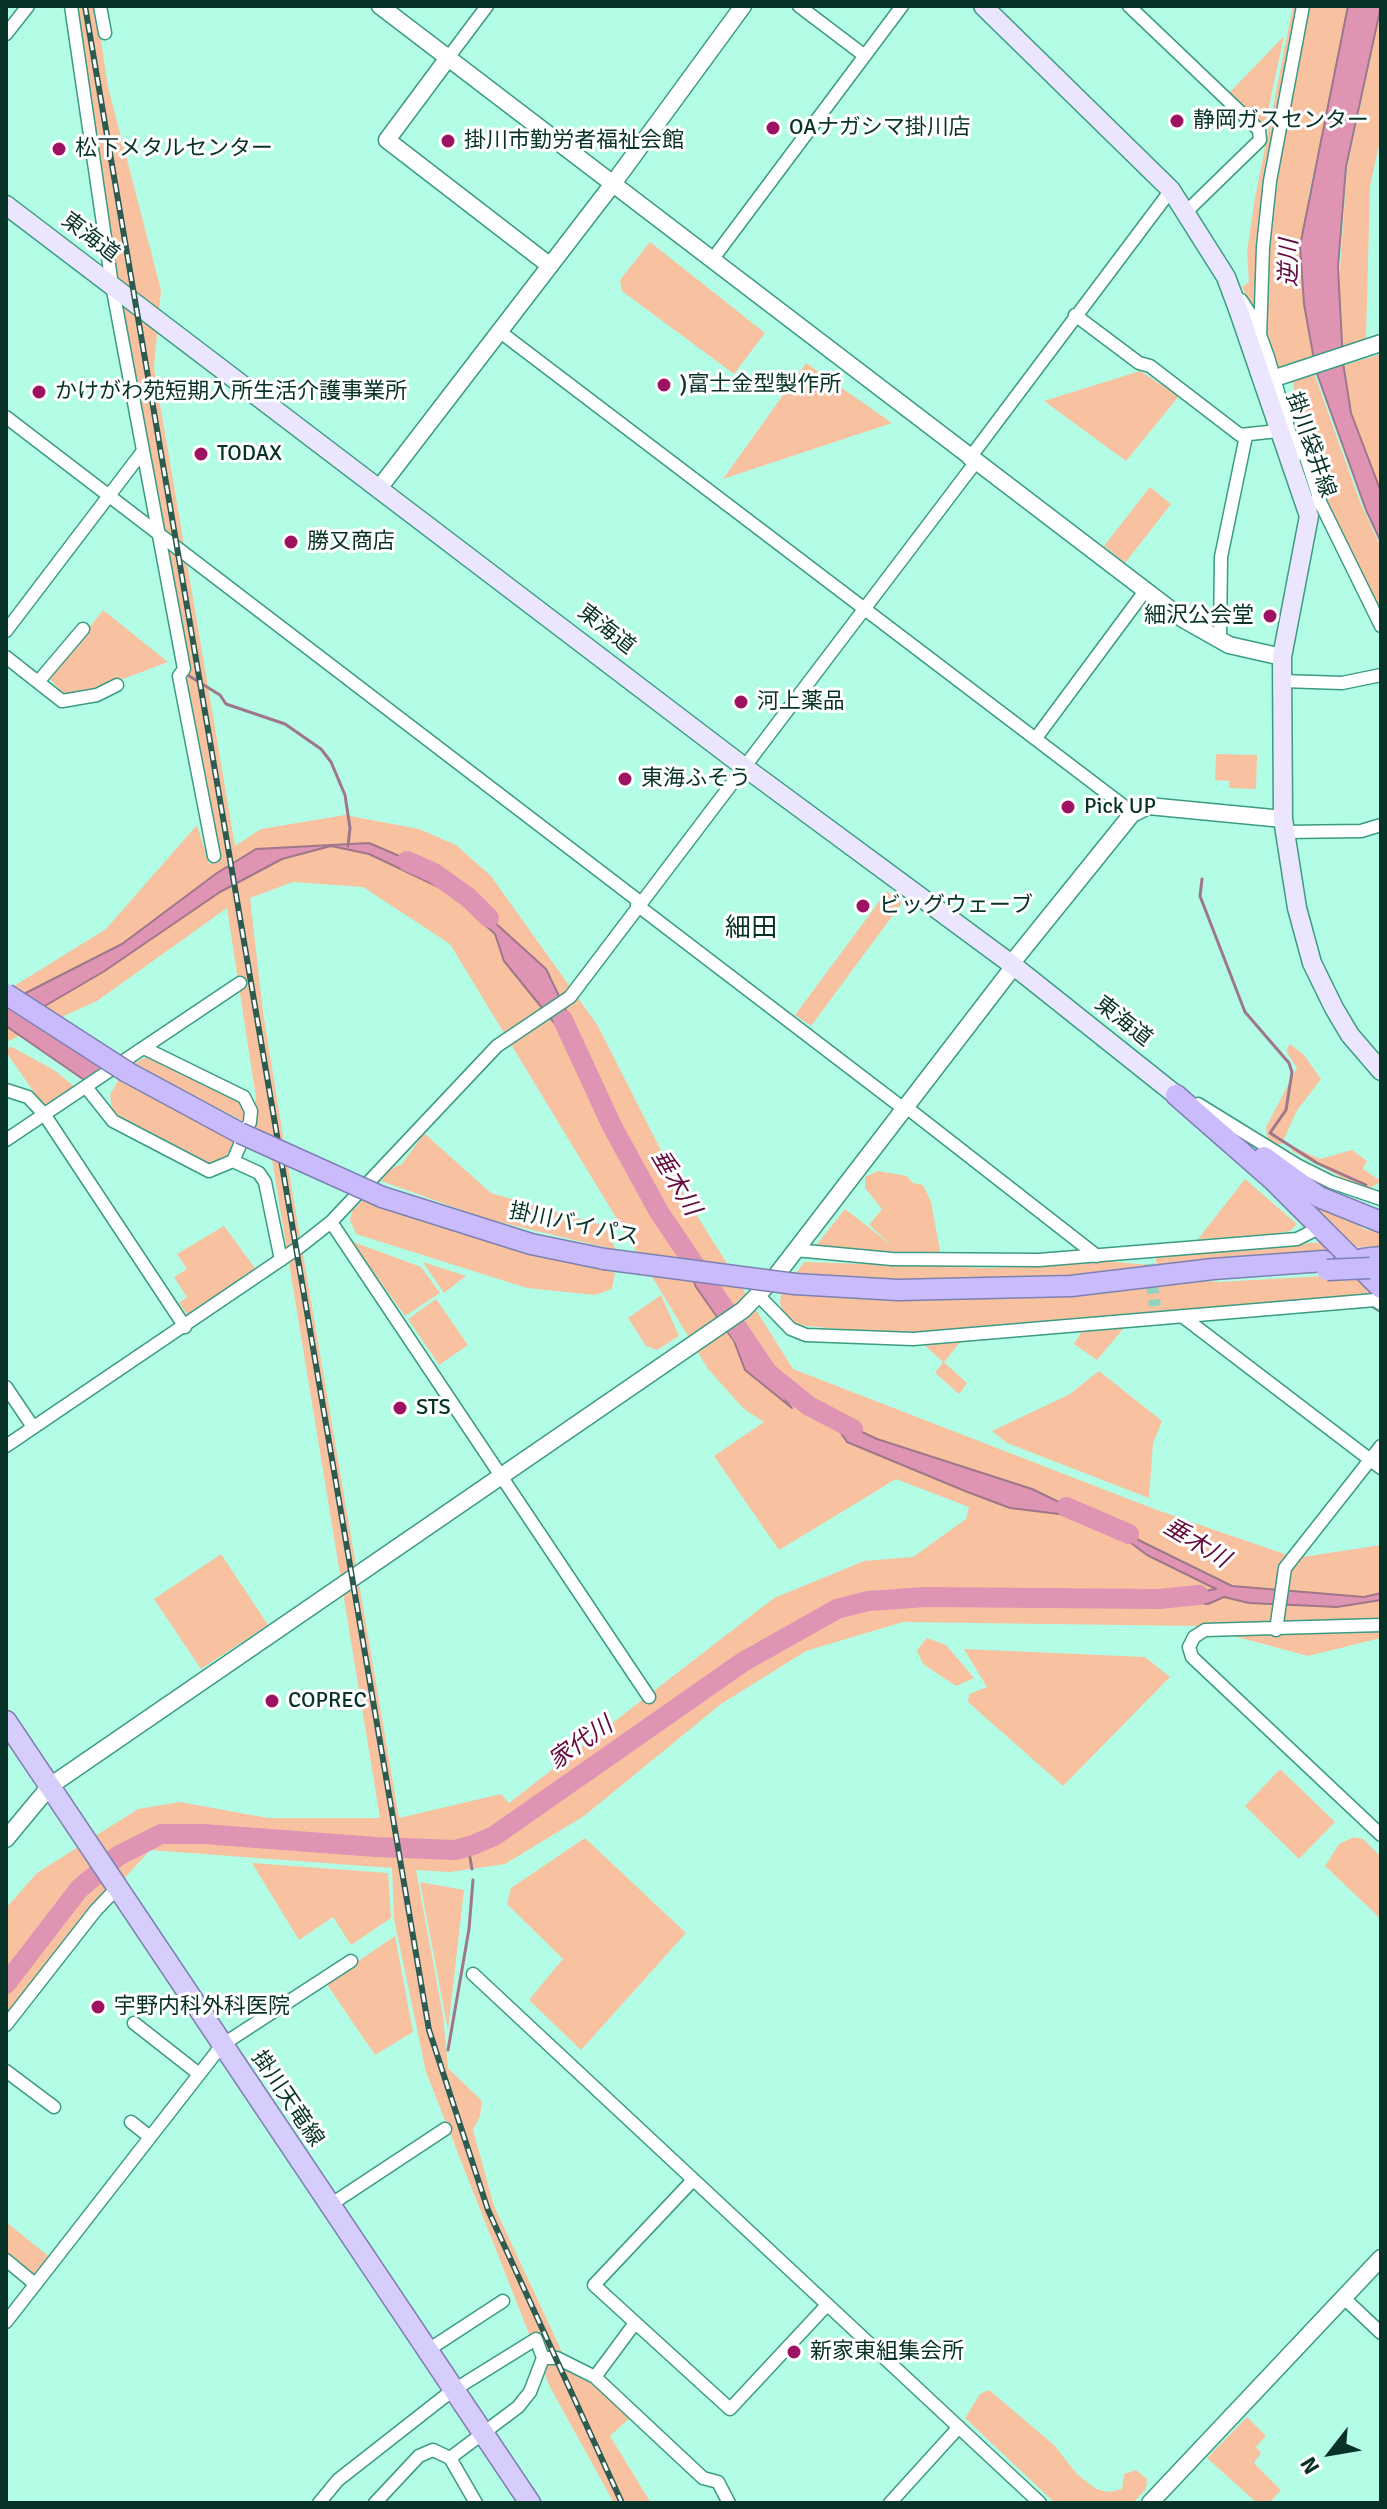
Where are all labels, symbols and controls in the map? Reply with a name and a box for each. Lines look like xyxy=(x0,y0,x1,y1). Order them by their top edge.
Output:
place label: 静岡ガスセンター xyxy=(1193,108,1369,134)
marker: 静岡ガスセンター xyxy=(1168,112,1186,130)
place label: OAナガシマ掛川店 xyxy=(789,115,971,141)
marker: OAナガシマ掛川店 xyxy=(764,119,782,137)
place label: 掛川市勤労者福祉会館 xyxy=(464,128,684,154)
marker: 掛川市勤労者福祉会館 xyxy=(439,132,457,150)
place label: 松下メタルセンター xyxy=(75,136,273,162)
marker: 松下メタルセンター xyxy=(50,140,68,158)
street label: 東海道 xyxy=(56,208,124,268)
water label: 逆川 xyxy=(1275,239,1305,287)
place label: )富士金型製作所 xyxy=(680,372,841,398)
marker: )富士金型製作所 xyxy=(655,376,673,394)
place label: かけがわ苑短期入所生活介護事業所 xyxy=(55,379,407,405)
marker: かけがわ苑短期入所生活介護事業所 xyxy=(30,383,48,401)
street label: 掛川袋井線 xyxy=(1280,389,1340,501)
place label: TODAX xyxy=(217,441,282,467)
marker: TODAX xyxy=(192,445,210,463)
place label: 勝又商店 xyxy=(307,529,395,555)
marker: 勝又商店 xyxy=(282,533,300,551)
street label: 東海道 xyxy=(572,599,640,661)
place label: 細沢公会堂 xyxy=(1144,603,1254,629)
marker: 細沢公会堂 xyxy=(1261,607,1279,625)
place label: 河上薬品 xyxy=(757,689,845,715)
marker: 河上薬品 xyxy=(732,693,750,711)
place label: 東海ふそう xyxy=(641,766,751,792)
marker: 東海ふそう xyxy=(616,770,634,788)
place label: Pick UP xyxy=(1084,794,1156,820)
marker: Pick UP xyxy=(1059,798,1077,816)
place label: ビッグウェーブ xyxy=(879,893,1033,919)
marker: ビッグウェーブ xyxy=(854,897,872,915)
district label: 細田 xyxy=(725,913,777,945)
street label: 東海道 xyxy=(1089,991,1157,1053)
water label: 垂木川 xyxy=(644,1145,706,1221)
street label: 掛川バイパス xyxy=(507,1198,641,1252)
place label: STS xyxy=(416,1395,451,1421)
marker: STS xyxy=(391,1399,409,1417)
water label: 垂木川 xyxy=(1158,1513,1234,1575)
place label: COPREC xyxy=(288,1688,367,1714)
marker: COPREC xyxy=(263,1692,281,1710)
water label: 家代川 xyxy=(543,1712,619,1776)
place label: 宇野内科外科医院 xyxy=(114,1994,290,2020)
marker: 宇野内科外科医院 xyxy=(89,1998,107,2016)
street label: 掛川天竜線 xyxy=(245,2046,329,2152)
place label: 新家東組集会所 xyxy=(810,2339,964,2365)
marker: 新家東組集会所 xyxy=(785,2343,803,2361)
north arrow xyxy=(1291,2413,1371,2493)
text: N xyxy=(1294,2452,1326,2479)

